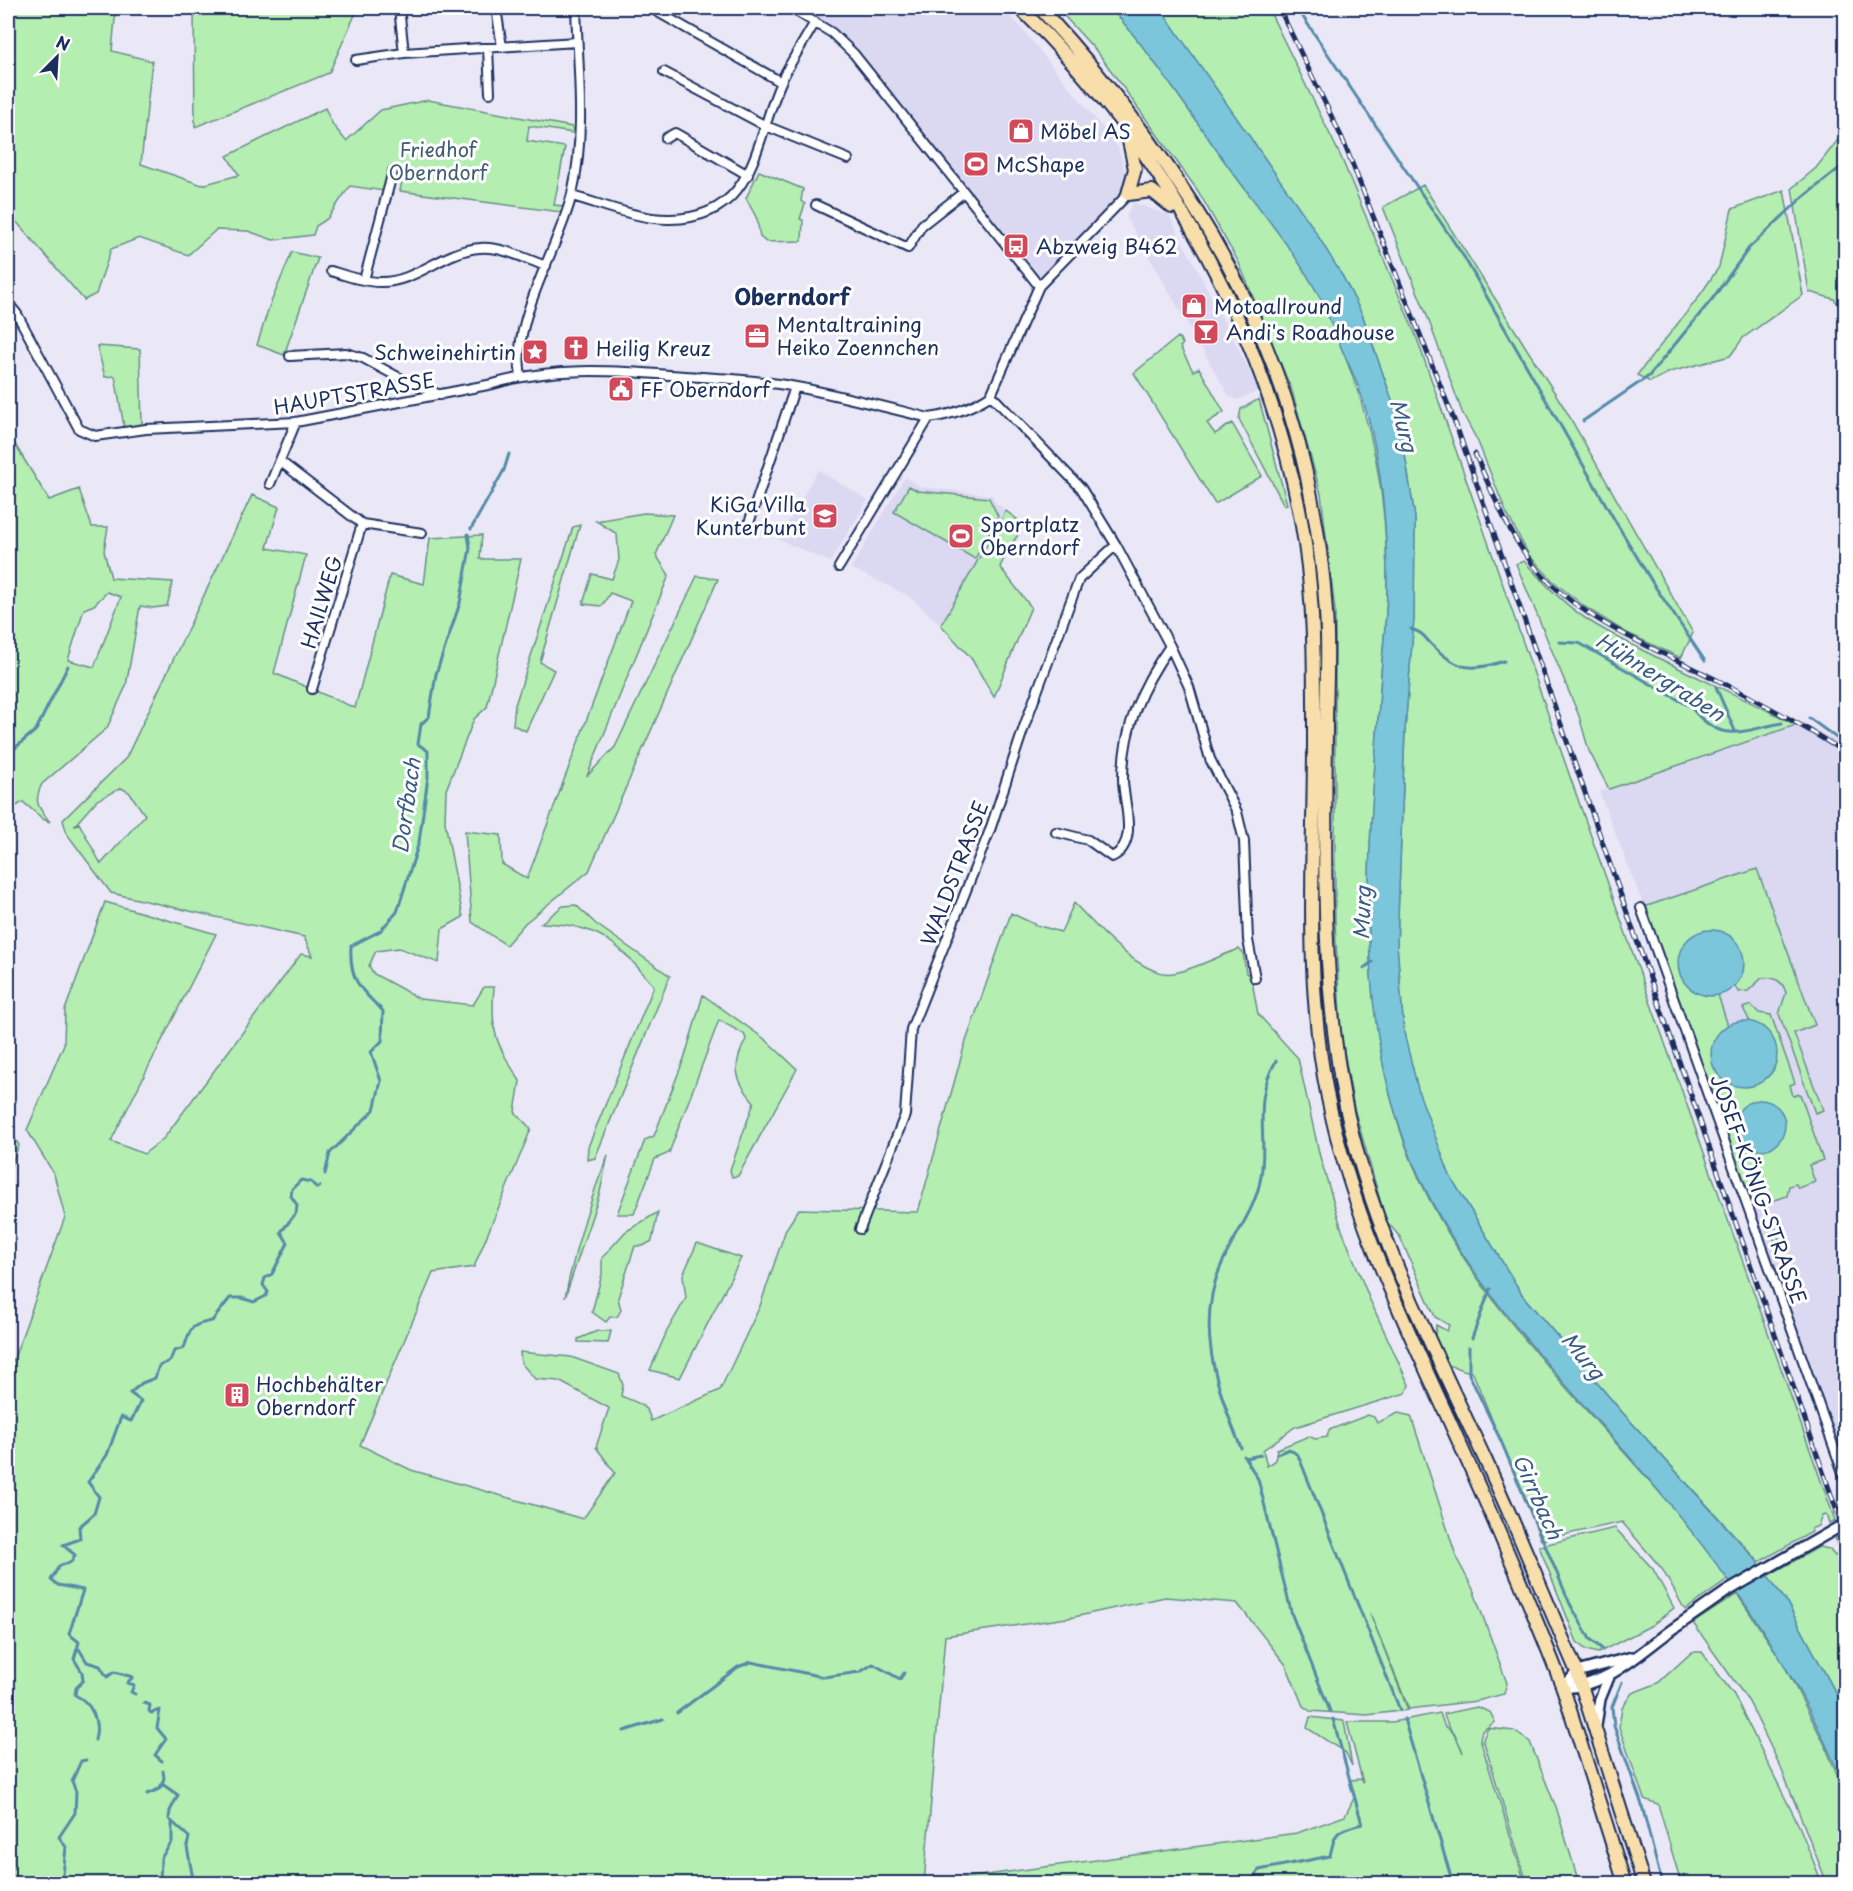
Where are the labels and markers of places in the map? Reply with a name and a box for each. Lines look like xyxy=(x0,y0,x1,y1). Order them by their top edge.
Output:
shop icon: Möbel AS xyxy=(1006,116,1036,146)
place label: Möbel AS xyxy=(1040,116,1131,146)
sports icon: McShape xyxy=(961,149,991,179)
place label: McShape xyxy=(996,149,1085,179)
bus stop icon: Abzweig B462 xyxy=(1001,231,1031,261)
place label: Abzweig B462 xyxy=(1036,231,1177,261)
shop icon: Motoallround xyxy=(1179,291,1209,321)
place label: Motoallround xyxy=(1214,291,1342,321)
place label: Mentaltraining Heiko Zoennchen xyxy=(777,309,939,362)
bar icon: Andi's Roadhouse xyxy=(1191,317,1221,347)
place label: Andi's Roadhouse xyxy=(1226,317,1395,347)
office icon: Mentaltraining Heiko Zoennchen xyxy=(742,321,772,351)
church icon: Heilig Kreuz xyxy=(561,333,591,363)
place label: Heilig Kreuz xyxy=(596,333,711,363)
place label: Schweinehirtin xyxy=(374,337,516,367)
place icon: Schweinehirtin xyxy=(520,337,550,367)
public building icon: FF Oberndorf xyxy=(606,374,636,404)
place label: FF Oberndorf xyxy=(640,374,771,404)
place label: KiGa Villa Kunterbunt xyxy=(696,489,807,542)
school or university icon: KiGa Villa Kunterbunt xyxy=(810,501,840,531)
place label: Sportplatz Oberndorf xyxy=(980,509,1080,562)
sports icon: Sportplatz Oberndorf xyxy=(946,521,976,551)
place label: Hochbehälter Oberndorf xyxy=(256,1369,384,1422)
building icon: Hochbehälter Oberndorf xyxy=(222,1380,252,1410)

